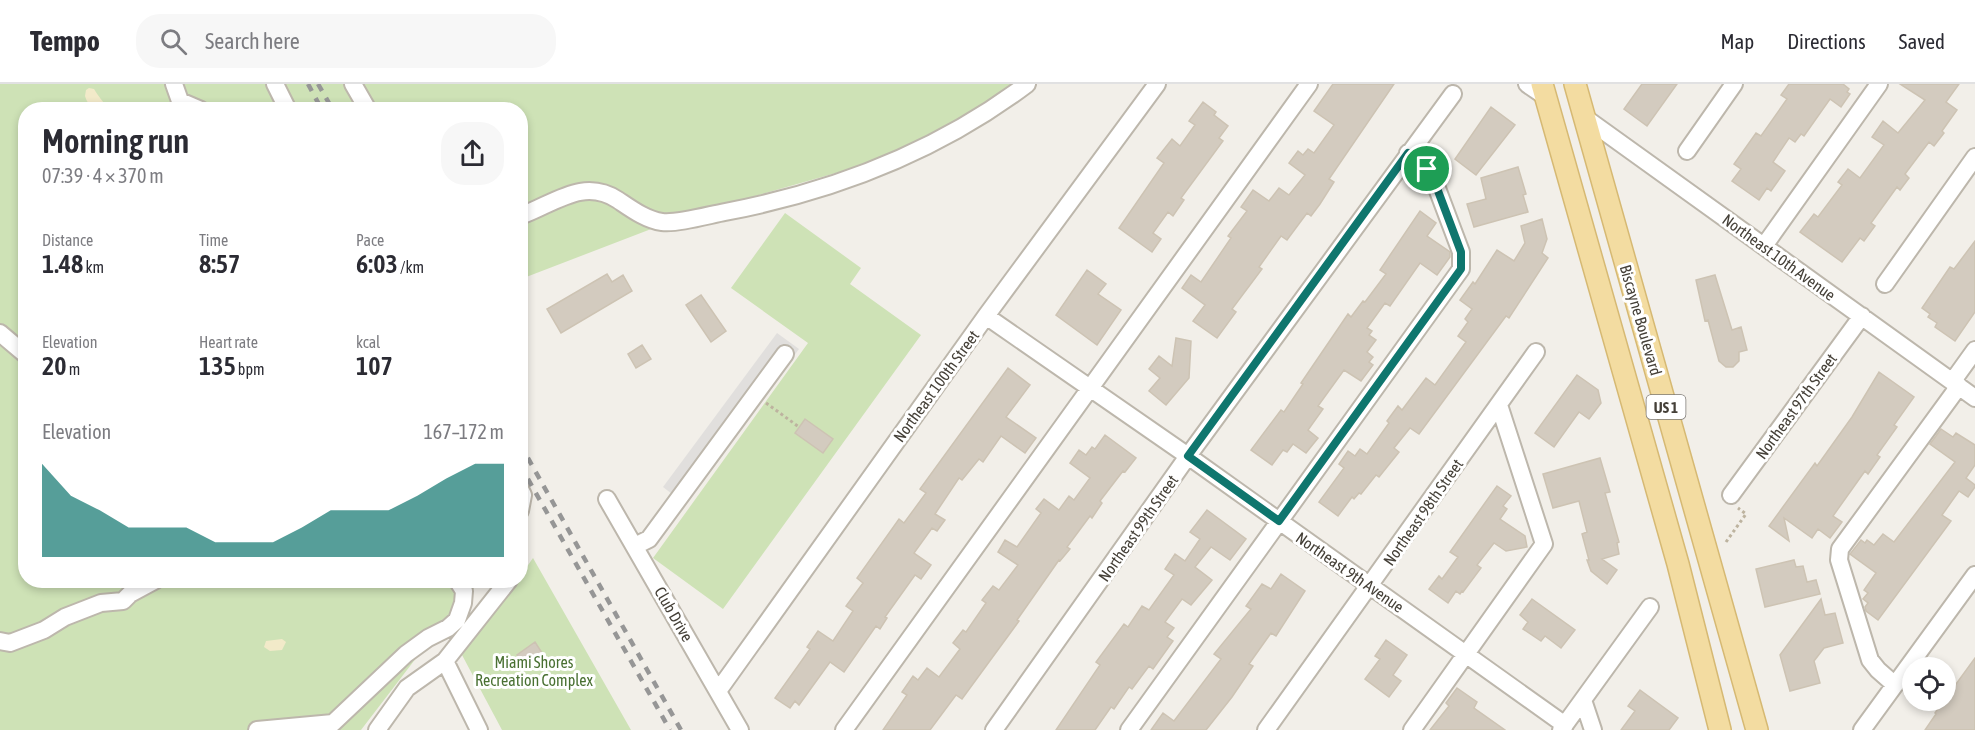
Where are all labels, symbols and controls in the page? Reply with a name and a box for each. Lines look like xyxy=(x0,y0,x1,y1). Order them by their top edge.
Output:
search box xyxy=(136,14,556,68)
text: Tempo xyxy=(30,25,100,57)
icon: search xyxy=(157,25,190,58)
text: Search here xyxy=(205,28,300,54)
text: Map xyxy=(1720,29,1754,53)
text: Directions xyxy=(1787,29,1866,53)
text: Saved xyxy=(1899,29,1945,53)
text: Morning run xyxy=(42,122,189,160)
button: share xyxy=(441,122,504,185)
pin xyxy=(1401,143,1452,194)
icon: arrive xyxy=(1410,152,1443,185)
text: 07:39 · 4 × 370 m xyxy=(42,164,164,187)
street label: Northeast 10th Avenue xyxy=(1719,210,1839,304)
text: Distance xyxy=(42,231,93,249)
text: Time xyxy=(199,231,228,249)
text: Pace xyxy=(356,231,384,249)
text: 1.48 xyxy=(42,249,83,279)
text: 8:57 xyxy=(199,249,240,279)
text: 6:03 xyxy=(356,249,398,279)
text: km xyxy=(83,258,104,276)
text: /km xyxy=(398,258,424,276)
street label: Biscayne Boulevard xyxy=(1616,263,1665,378)
street label: Northeast 100th Street xyxy=(890,326,983,445)
text: Elevation xyxy=(42,333,97,351)
text: Heart rate xyxy=(199,333,258,351)
text: kcal xyxy=(356,333,380,351)
street label: Northeast 97th Street xyxy=(1752,350,1840,462)
text: 20 xyxy=(42,351,66,381)
text: 135 xyxy=(199,351,236,381)
text: 107 xyxy=(356,351,393,381)
text: m xyxy=(66,360,80,378)
text: bpm xyxy=(236,360,265,378)
road number: US 1 xyxy=(1646,395,1686,419)
text: Elevation xyxy=(42,420,111,443)
text: 167–172 m xyxy=(423,420,504,443)
street label: Northeast 98th Street xyxy=(1380,455,1467,569)
street label: Northeast 99th Street xyxy=(1095,471,1182,585)
street label: Northeast 9th Avenue xyxy=(1293,528,1407,616)
street label: Club Drive xyxy=(651,584,697,644)
park label: Miami Shores Recreation Complex xyxy=(475,653,593,690)
map controls xyxy=(1902,657,1956,711)
button: locate xyxy=(1902,657,1956,711)

